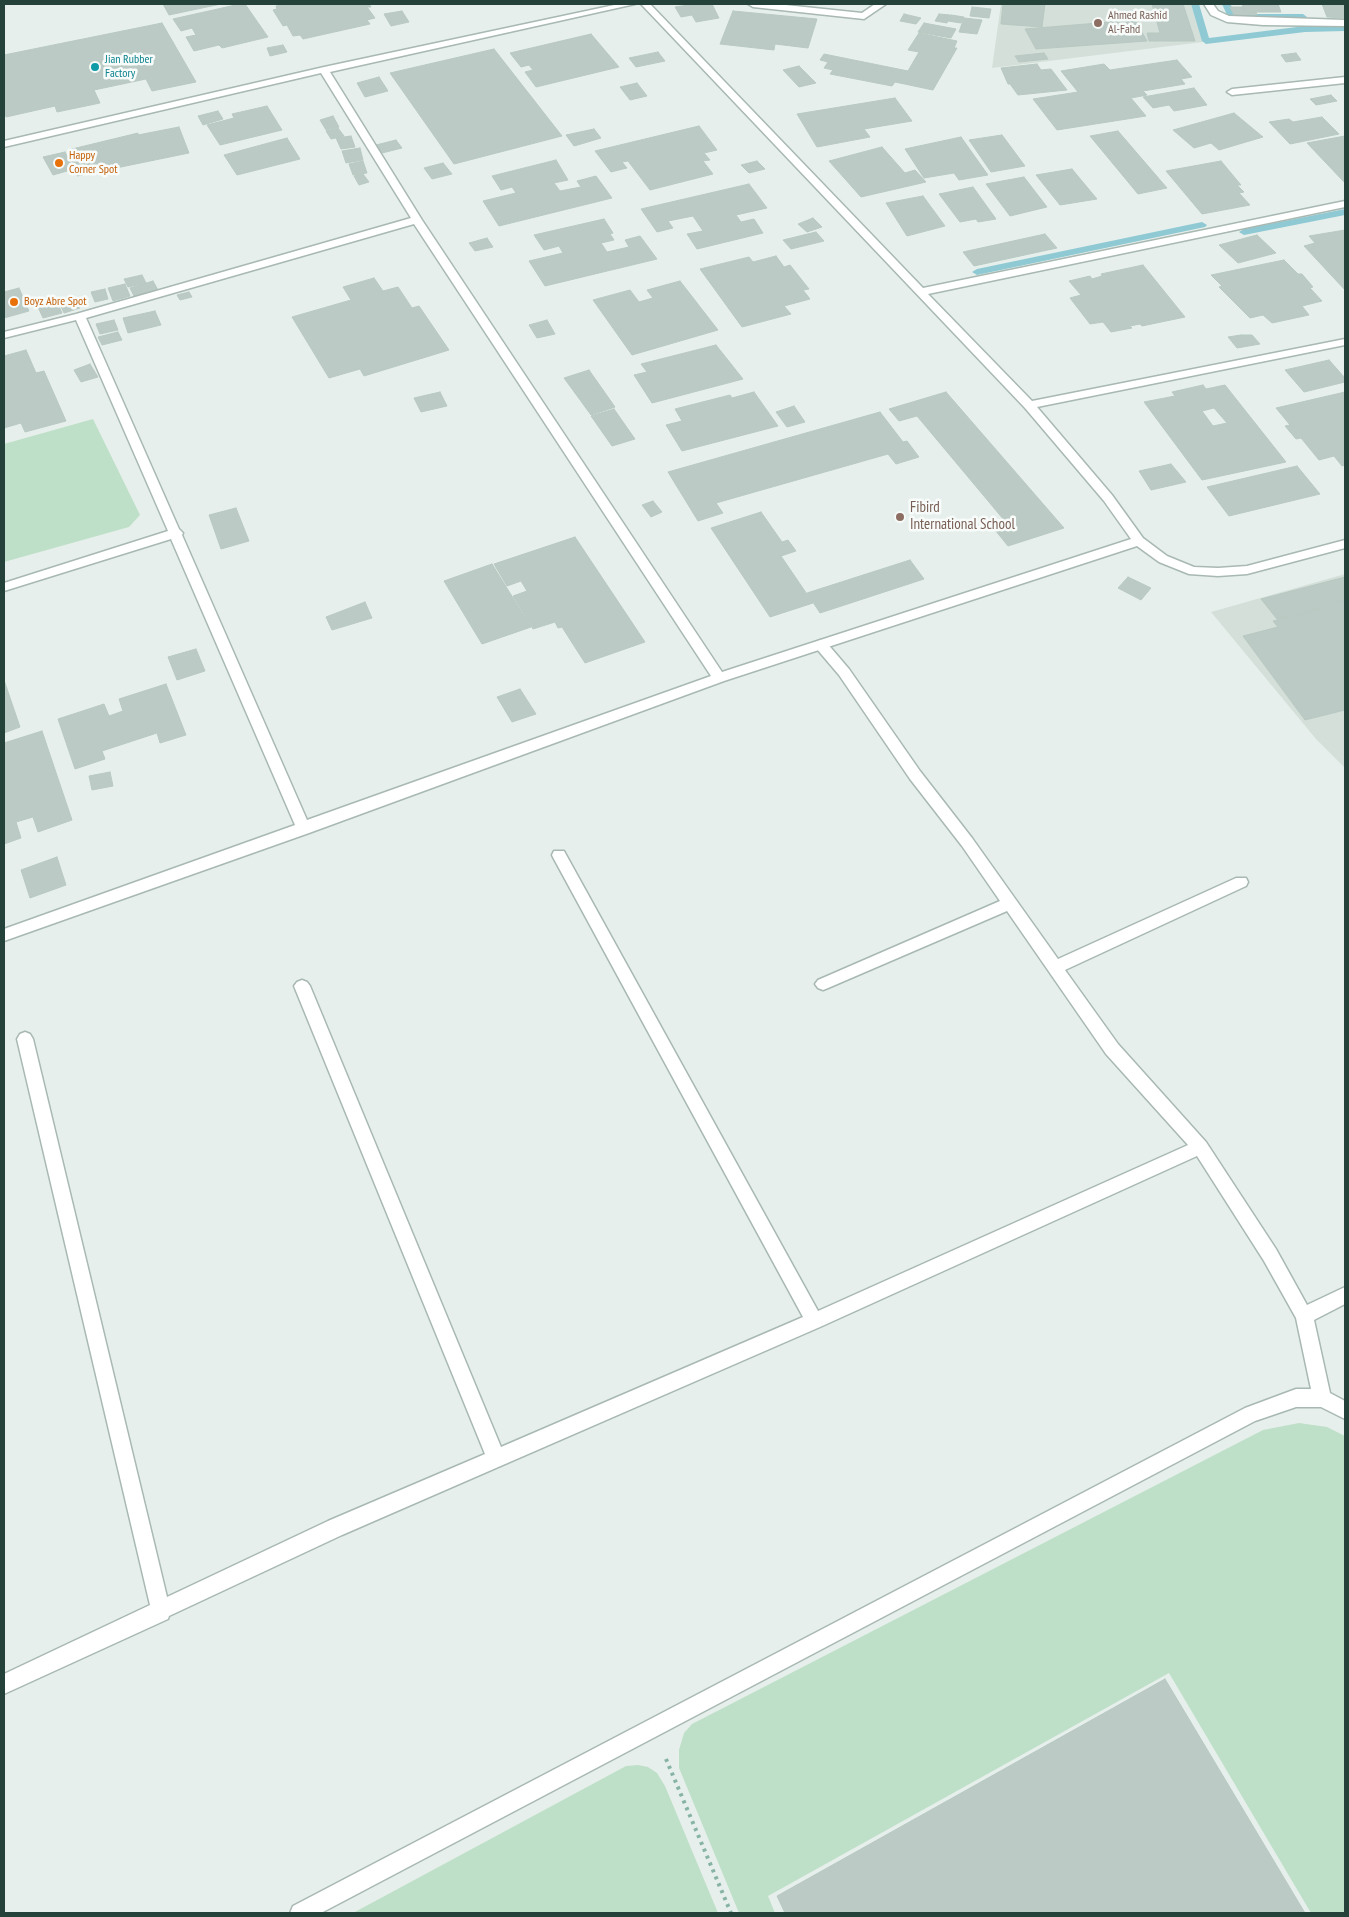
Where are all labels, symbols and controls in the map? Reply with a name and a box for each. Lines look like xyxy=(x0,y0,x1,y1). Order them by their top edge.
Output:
place label: Ahmed Rashid Al-Fahd xyxy=(1108,9,1167,37)
marker: Ahmed Rashid Al-Fahd xyxy=(1092,17,1104,29)
place label: Jian Rubber Factory xyxy=(105,53,153,81)
marker: Jian Rubber Factory xyxy=(89,61,101,73)
place label: Happy Corner Spot xyxy=(69,149,118,177)
marker: Happy Corner Spot xyxy=(53,157,65,169)
place label: Boyz Abre Spot xyxy=(24,295,87,309)
marker: Boyz Abre Spot xyxy=(8,296,20,308)
place label: Fibird International School xyxy=(910,499,1015,534)
marker: Fibird International School xyxy=(894,511,906,523)

